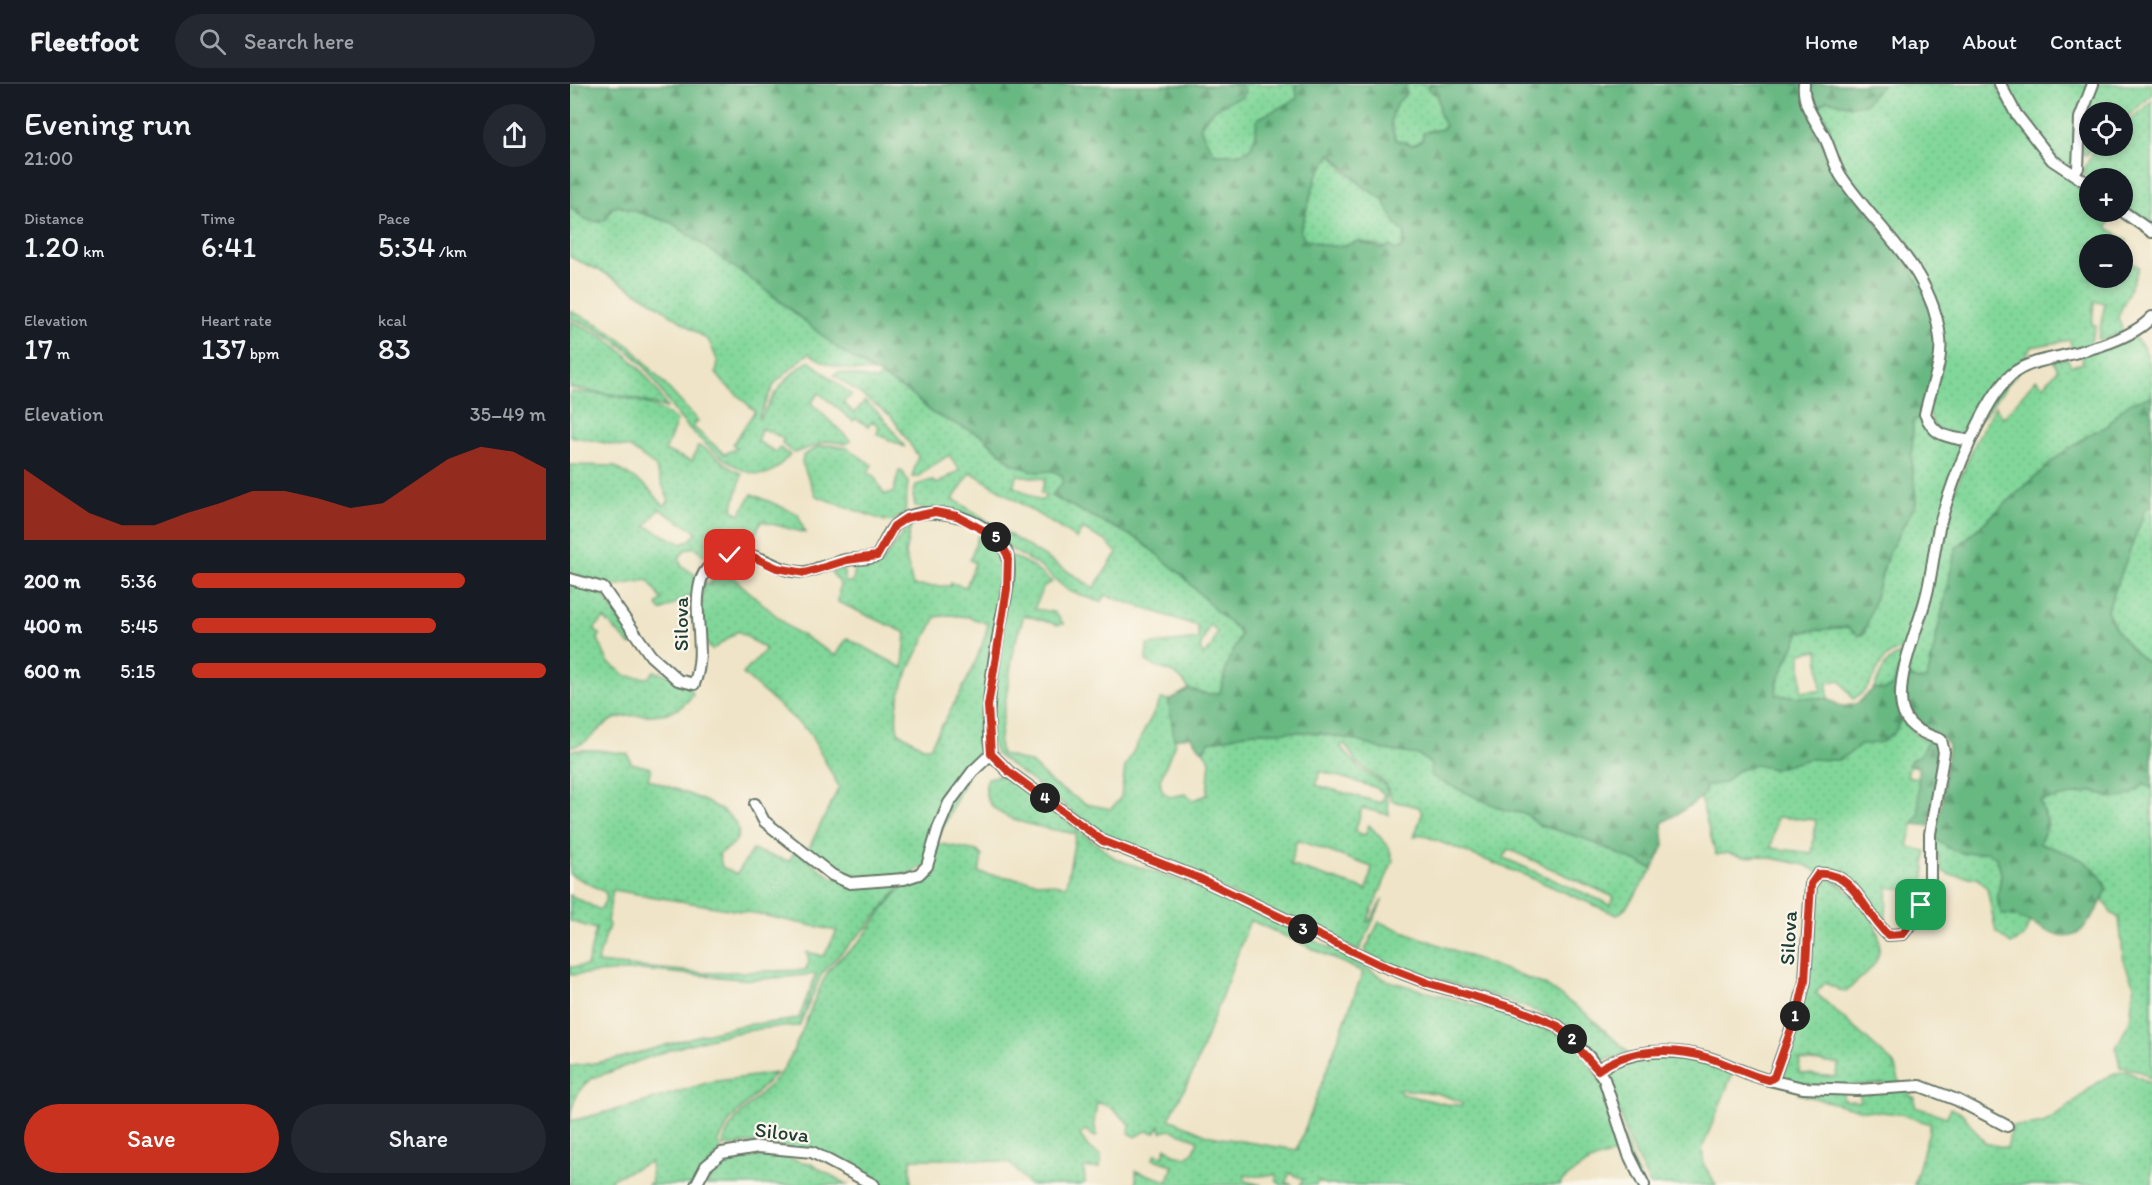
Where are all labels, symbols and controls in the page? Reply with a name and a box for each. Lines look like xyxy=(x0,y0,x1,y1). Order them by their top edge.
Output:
search box xyxy=(175,14,595,68)
text: Fleetfoot xyxy=(30,24,139,58)
icon: search xyxy=(196,25,229,58)
text: Search here xyxy=(244,28,354,55)
text: Home xyxy=(1805,29,1858,54)
text: Map xyxy=(1891,29,1930,54)
text: About xyxy=(1963,29,2017,54)
text: Contact xyxy=(2050,29,2122,54)
map controls xyxy=(2079,102,2133,288)
button: locate xyxy=(2079,102,2133,156)
text: Evening run xyxy=(24,104,191,143)
button: share xyxy=(483,104,546,167)
text: 21:00 xyxy=(24,146,73,170)
button: + xyxy=(2079,168,2133,222)
text: Distance xyxy=(24,209,84,228)
text: Time xyxy=(201,209,235,228)
text: Pace xyxy=(378,209,410,228)
text: 1.20 xyxy=(24,228,80,265)
text: 6:41 xyxy=(201,228,256,265)
text: 5:34 xyxy=(378,228,435,265)
button: − xyxy=(2079,234,2133,288)
text: km xyxy=(80,242,104,261)
text: /km xyxy=(435,242,467,261)
text: Elevation xyxy=(24,311,88,330)
text: Heart rate xyxy=(201,311,272,330)
text: kcal xyxy=(378,311,406,330)
text: 17 xyxy=(24,330,53,367)
text: 137 xyxy=(201,330,246,367)
text: 83 xyxy=(378,330,411,367)
text: m xyxy=(53,344,70,363)
text: bpm xyxy=(246,344,279,363)
text: Elevation xyxy=(24,402,103,426)
text: 35–49 m xyxy=(470,402,546,426)
pin: 5 xyxy=(981,522,1011,552)
text: 5 xyxy=(992,527,1000,546)
pin xyxy=(704,529,755,580)
icon: check xyxy=(713,538,746,571)
text: 200 m xyxy=(24,569,80,593)
text: 5:36 xyxy=(120,569,157,593)
street label: Silova xyxy=(668,597,693,651)
text: 400 m xyxy=(24,614,82,638)
text: 5:45 xyxy=(120,614,158,638)
text: 600 m xyxy=(24,659,81,683)
text: 5:15 xyxy=(120,659,155,683)
pin: 4 xyxy=(1030,783,1060,813)
text: 4 xyxy=(1040,788,1050,807)
pin xyxy=(1895,879,1946,930)
icon: arrive xyxy=(1904,888,1937,921)
street label: Silova xyxy=(1774,910,1802,966)
pin: 3 xyxy=(1288,914,1318,944)
text: 3 xyxy=(1299,919,1307,938)
pin: 1 xyxy=(1780,1001,1810,1031)
text: 1 xyxy=(1791,1006,1799,1025)
pin: 2 xyxy=(1557,1024,1587,1054)
text: 2 xyxy=(1568,1029,1576,1048)
button: Save xyxy=(24,1104,279,1173)
button: Share xyxy=(291,1104,546,1173)
street label: Silova xyxy=(754,1117,810,1147)

